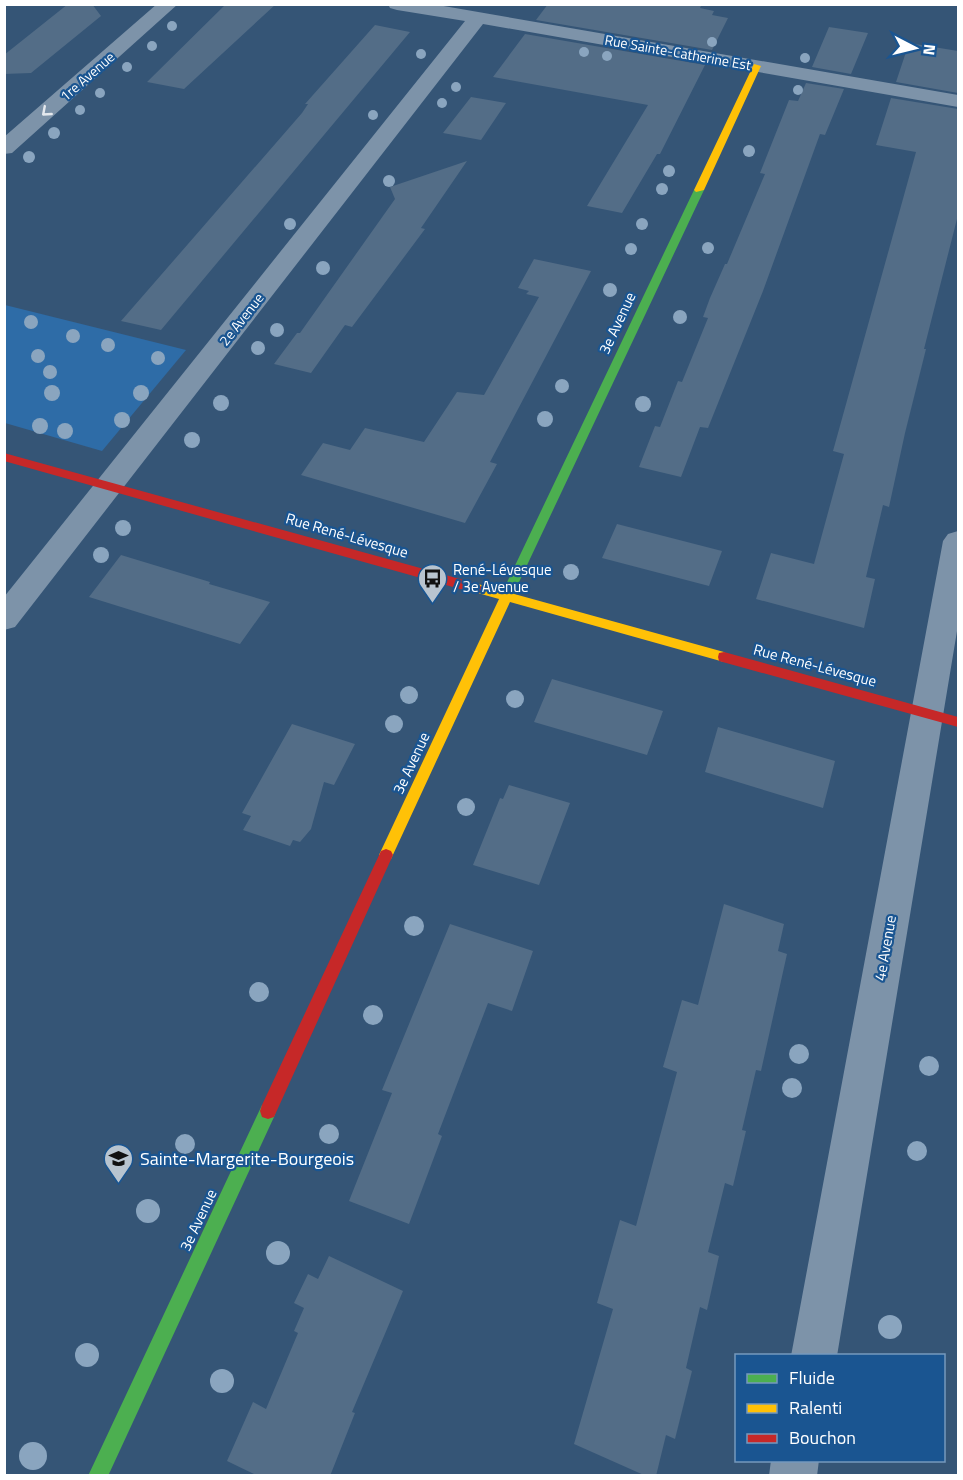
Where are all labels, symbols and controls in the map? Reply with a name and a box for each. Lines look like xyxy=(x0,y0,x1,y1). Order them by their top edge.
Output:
north arrow xyxy=(885,18,945,78)
street label: Rue Sainte-Catherine Est xyxy=(603,29,753,75)
text: N xyxy=(917,43,942,57)
street label: 1re Avenue xyxy=(55,46,119,106)
one-way arrow xyxy=(42,105,53,116)
street label: 2e Avenue xyxy=(214,288,268,350)
street label: 3e Avenue xyxy=(593,288,641,358)
street label: Rue René-Lévesque xyxy=(283,507,411,563)
place label: René-Lévesque / 3e Avenue xyxy=(453,558,552,598)
bus stop icon: René-Lévesque / 3e Avenue xyxy=(416,562,448,604)
street label: Rue René-Lévesque xyxy=(751,638,879,692)
street label: 3e Avenue xyxy=(387,728,435,798)
street label: 4e Avenue xyxy=(868,913,902,983)
school or university icon: Sainte-Margerite-Bourgeois xyxy=(103,1142,135,1184)
place label: Sainte-Margerite-Bourgeois xyxy=(140,1145,354,1172)
street label: 3e Avenue xyxy=(174,1185,222,1255)
legend xyxy=(735,1354,945,1462)
text: Fluide xyxy=(789,1364,835,1391)
text: Ralenti xyxy=(789,1394,842,1421)
text: Bouchon xyxy=(789,1424,856,1451)

